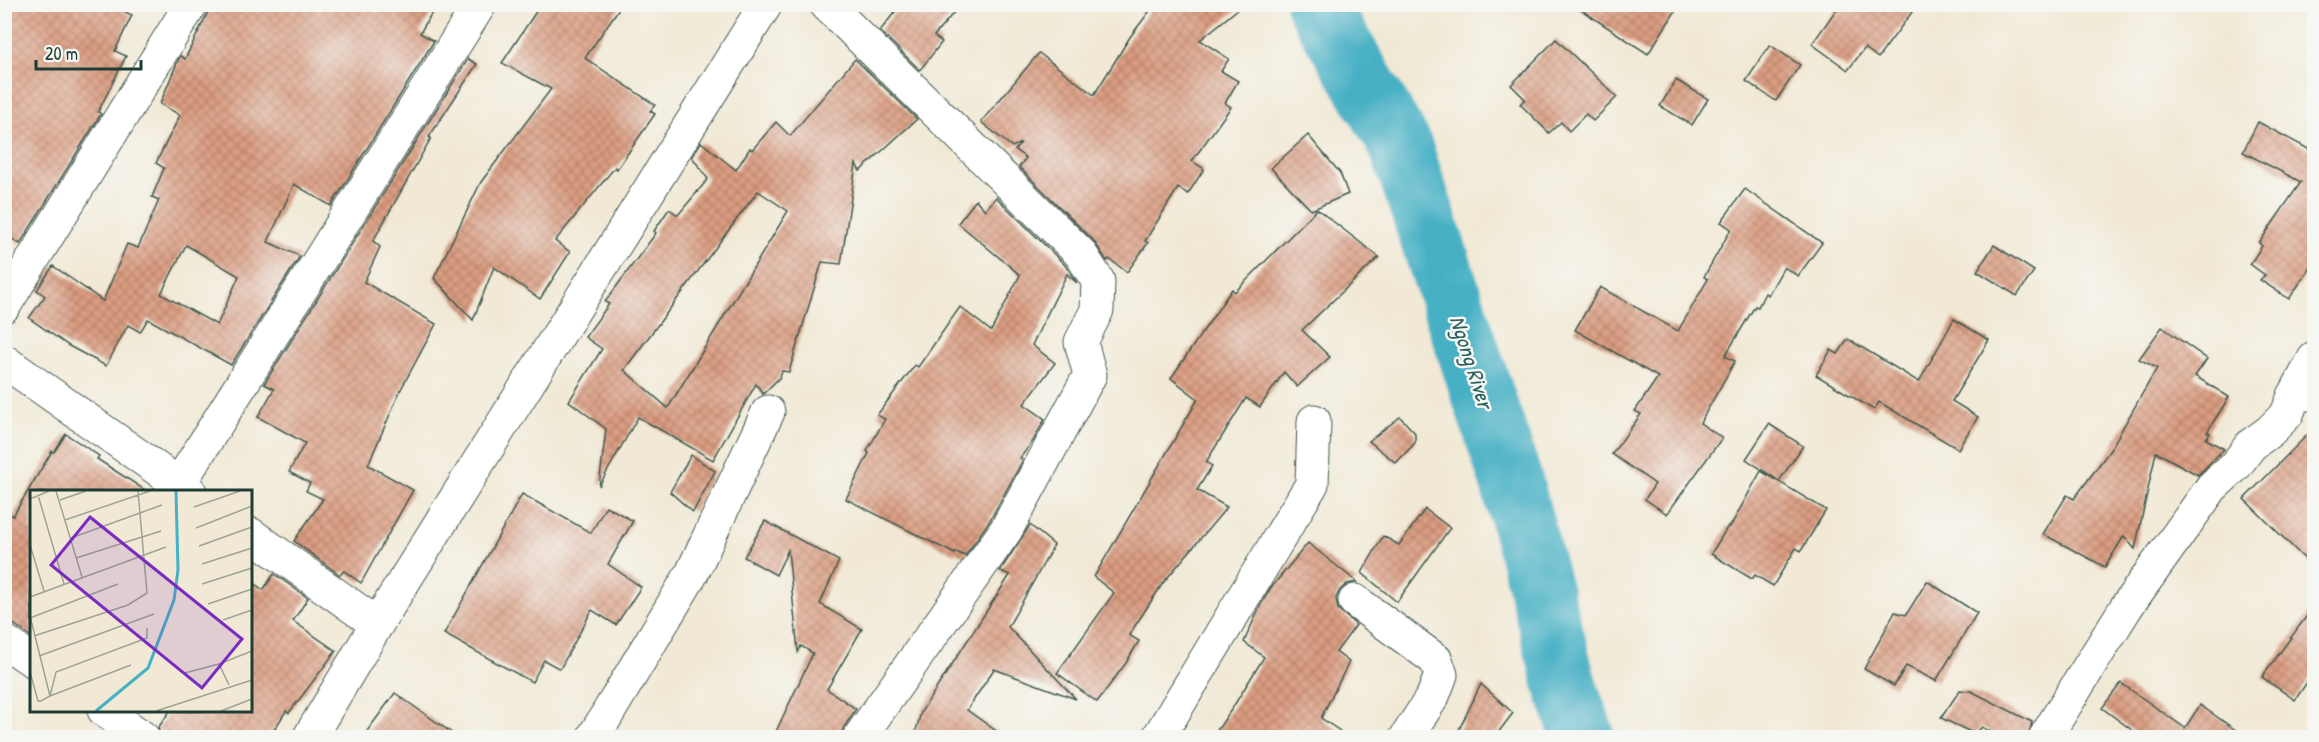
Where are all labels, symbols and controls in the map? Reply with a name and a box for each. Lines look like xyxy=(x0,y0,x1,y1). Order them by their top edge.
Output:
scale bar xyxy=(36,33,141,71)
text: 20 m xyxy=(45,41,78,66)
water label: Ngong River xyxy=(1443,312,1502,415)
inset map xyxy=(30,490,252,712)

